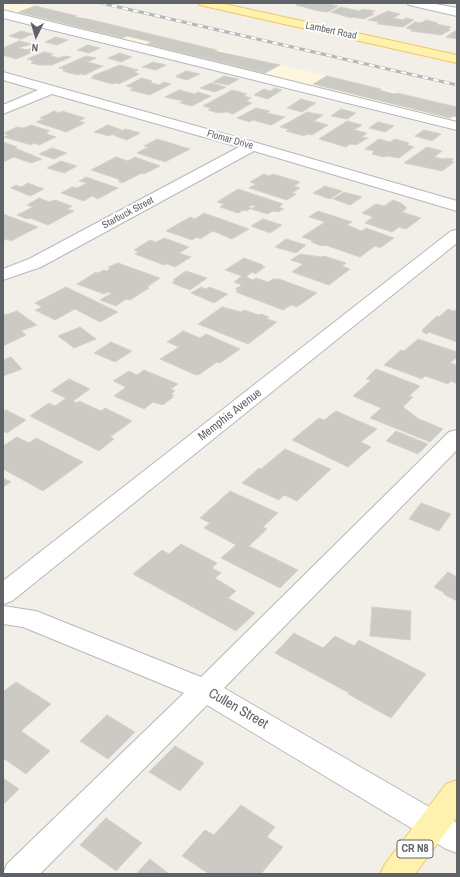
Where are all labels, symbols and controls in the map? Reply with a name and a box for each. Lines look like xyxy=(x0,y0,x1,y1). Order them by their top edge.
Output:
north arrow xyxy=(16,16,56,56)
street label: Lambert Road xyxy=(304,20,358,42)
text: N xyxy=(31,41,39,55)
street label: Flomar Drive xyxy=(206,128,254,152)
street label: Starbuck Street xyxy=(100,194,156,232)
street label: Memphis Avenue xyxy=(195,386,265,444)
street label: Cullen Street xyxy=(205,685,271,733)
road number: CR N8 xyxy=(397,840,433,858)

